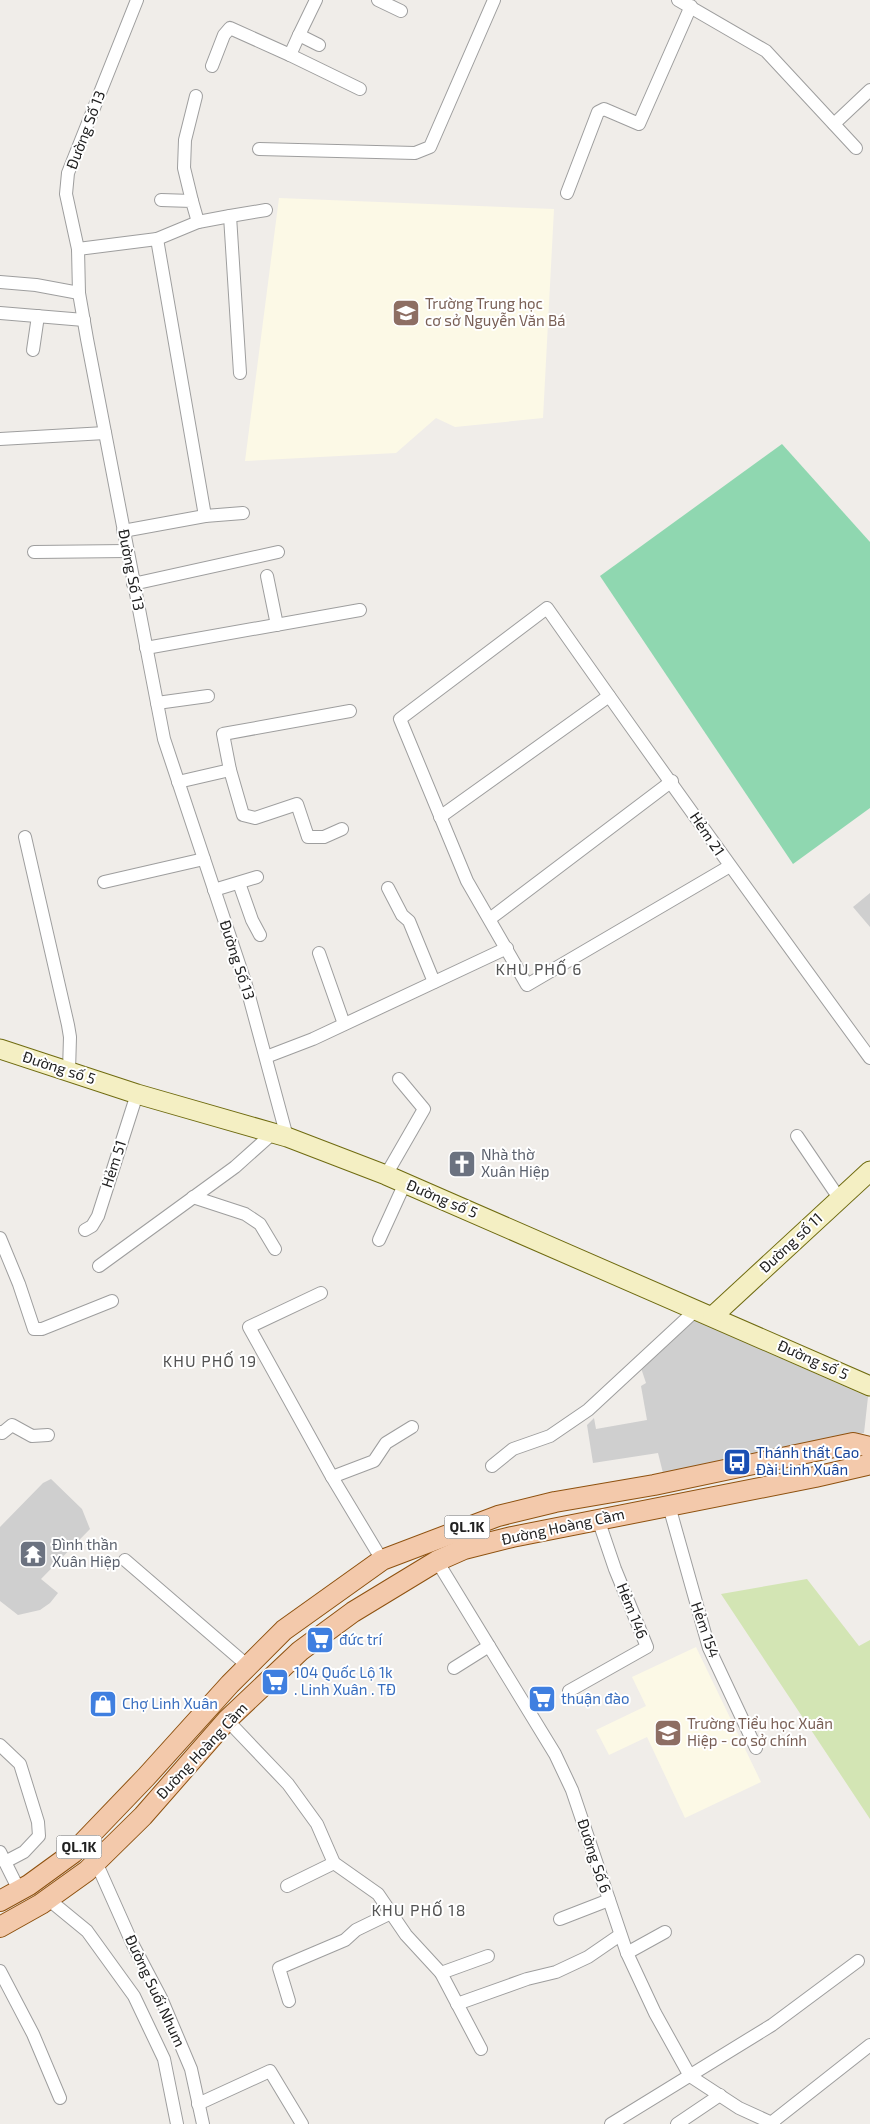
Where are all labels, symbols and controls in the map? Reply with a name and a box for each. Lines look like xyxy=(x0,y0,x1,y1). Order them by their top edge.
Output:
street label: Đường Số 13 xyxy=(62,88,108,171)
place label: Trường Trung học cơ sở Nguyễn Văn Bá xyxy=(425,294,566,329)
school or university icon: Trường Trung học cơ sở Nguyễn Văn Bá xyxy=(391,298,421,328)
street label: Đường Số 13 xyxy=(115,528,149,612)
street label: Hẻm 21 xyxy=(687,808,729,859)
street label: Đường Số 13 xyxy=(217,918,259,1002)
district label: KHU PHỐ 6 xyxy=(496,958,582,978)
street label: Đường số 5 xyxy=(21,1047,98,1087)
street label: Hẻm 51 xyxy=(97,1138,129,1190)
place label: Nhà thờ Xuân Hiệp xyxy=(481,1145,549,1180)
church icon: Nhà thờ Xuân Hiệp xyxy=(447,1149,477,1179)
street label: Đường số 5 xyxy=(404,1175,481,1221)
street label: Đường số 11 xyxy=(755,1209,826,1276)
street label: Đường số 5 xyxy=(775,1335,852,1383)
district label: KHU PHỐ 19 xyxy=(163,1350,257,1370)
place label: Thánh thất Cao Đài Linh Xuân xyxy=(756,1443,859,1478)
bus stop icon: Thánh thất Cao Đài Linh Xuân xyxy=(722,1447,752,1477)
street label: Đường Hoàng Cầm xyxy=(500,1504,626,1548)
road number: QL.1K xyxy=(444,1515,490,1538)
place label: Đình thần Xuân Hiệp xyxy=(52,1535,120,1570)
temple icon: Đình thần Xuân Hiệp xyxy=(18,1539,48,1569)
street label: Hẻm 146 xyxy=(614,1580,652,1641)
street label: Hẻm 154 xyxy=(688,1599,724,1660)
supermarket icon: đức trí xyxy=(305,1625,335,1655)
place label: đức trí xyxy=(339,1630,384,1648)
place label: 104 Quốc Lộ 1k . Linh Xuân . TĐ xyxy=(294,1663,396,1698)
supermarket icon: 104 Quốc Lộ 1k . Linh Xuân . TĐ xyxy=(260,1667,290,1697)
supermarket icon: thuận đào xyxy=(527,1684,557,1714)
shop icon: Chợ Linh Xuân xyxy=(88,1689,118,1719)
place label: thuận đào xyxy=(561,1689,630,1707)
place label: Chợ Linh Xuân xyxy=(122,1694,218,1712)
street label: Đường Hoàng Cầm xyxy=(152,1698,251,1802)
place label: Trường Tiểu học Xuân Hiệp - cơ sở chính xyxy=(687,1714,833,1749)
school or university icon: Trường Tiểu học Xuân Hiệp - cơ sở chính xyxy=(653,1718,683,1748)
street label: Đường Số 6 xyxy=(574,1816,615,1895)
road number: QL.1K xyxy=(56,1835,102,1858)
district label: KHU PHỐ 18 xyxy=(372,1899,466,1919)
street label: Đường Suối Nhum xyxy=(122,1932,190,2050)

